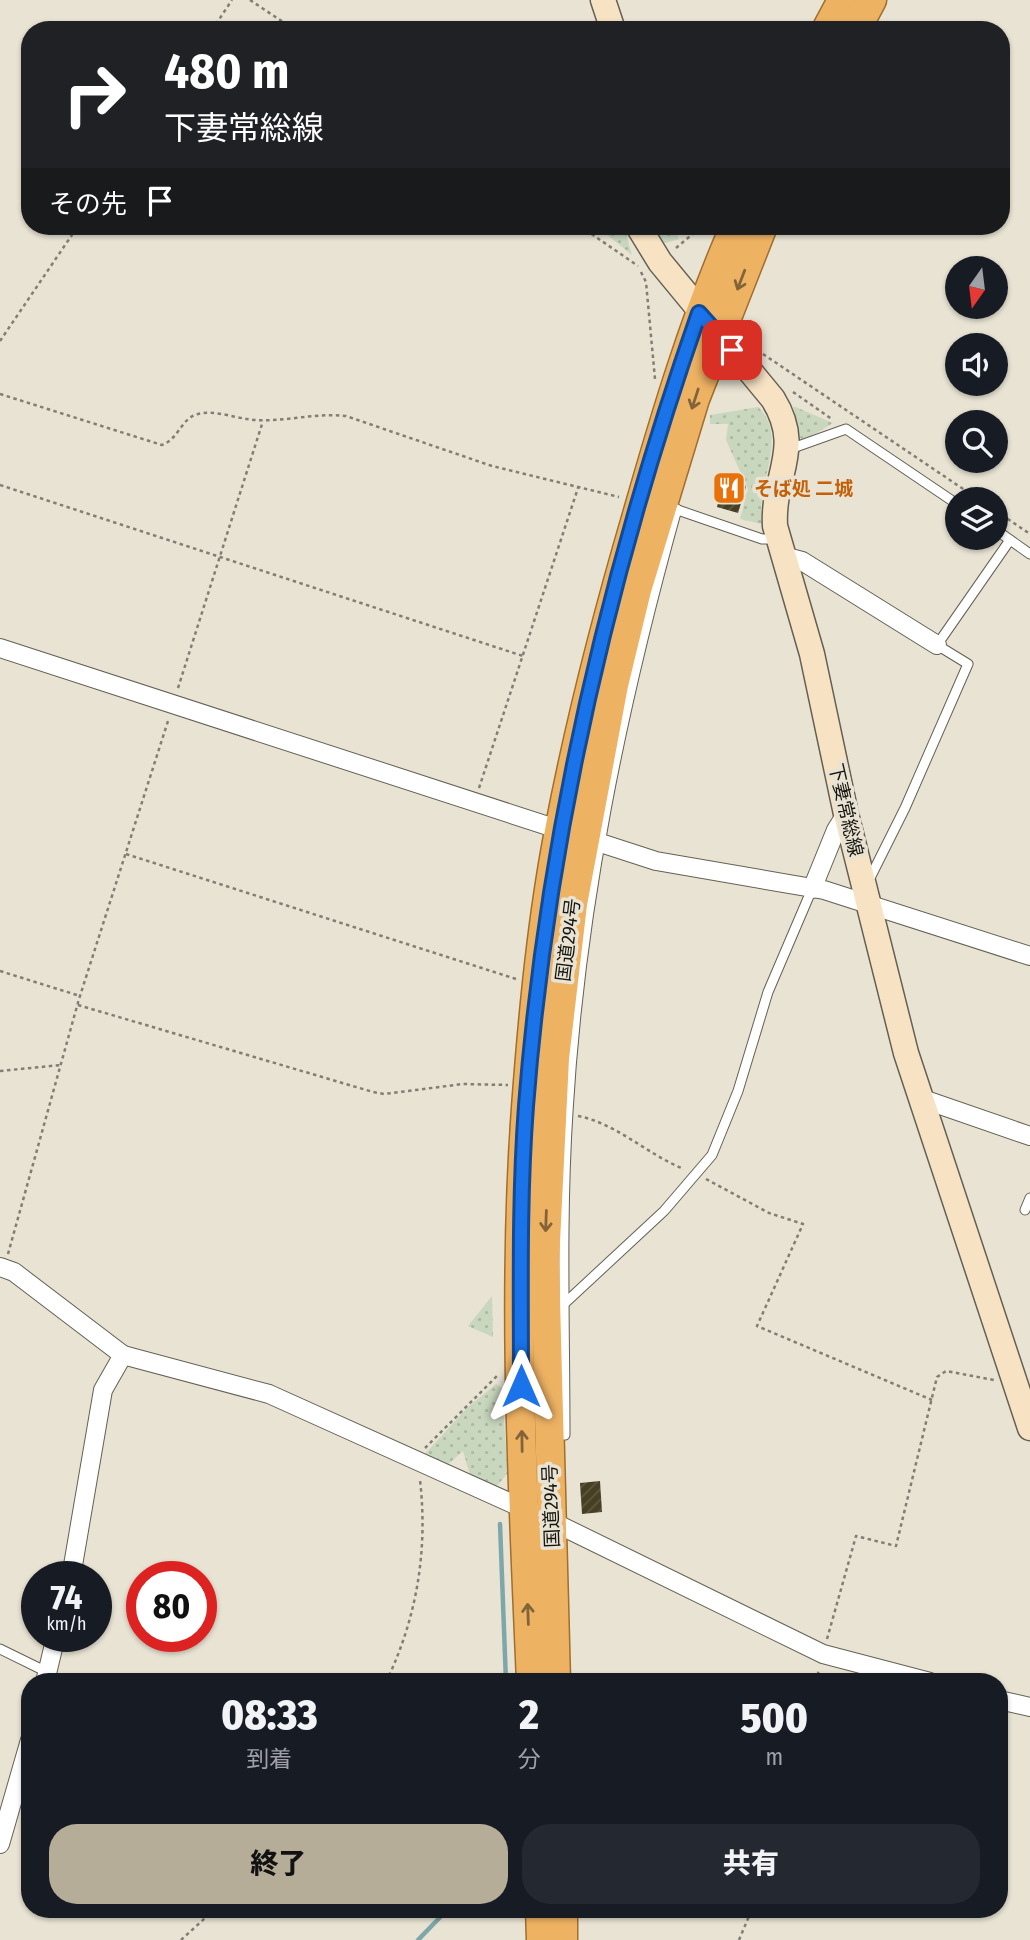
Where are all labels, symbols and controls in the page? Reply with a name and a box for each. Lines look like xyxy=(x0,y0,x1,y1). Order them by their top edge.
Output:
text: 480 m xyxy=(164,42,289,101)
icon: right xyxy=(49,49,140,140)
text: 下妻常総線 xyxy=(164,109,324,147)
icon: arrive xyxy=(141,182,179,220)
text: その先 xyxy=(49,189,127,220)
north arrow xyxy=(945,256,1008,318)
map controls xyxy=(945,256,1008,550)
one-way arrow xyxy=(734,269,747,291)
pin xyxy=(702,320,762,380)
icon: arrive xyxy=(713,331,751,369)
button: sound xyxy=(945,333,1008,396)
one-way arrow xyxy=(688,388,701,410)
button: search xyxy=(945,410,1008,473)
restaurant icon: そば処 二城 xyxy=(710,469,748,507)
place label: そば処 二城 xyxy=(754,477,853,500)
button: layers xyxy=(945,487,1008,550)
street label: 下妻常総線 xyxy=(824,761,868,859)
street label: 国道294号 xyxy=(551,897,585,983)
one-way arrow xyxy=(539,1209,553,1232)
position arrow xyxy=(484,1349,558,1423)
one-way arrow xyxy=(516,1429,529,1452)
street label: 国道294号 xyxy=(538,1464,564,1548)
speed limit sign: 80 xyxy=(126,1561,217,1652)
text: 74 xyxy=(51,1576,82,1618)
one-way arrow xyxy=(522,1602,535,1625)
text: km/h xyxy=(46,1613,87,1635)
text: 08:33 xyxy=(221,1690,318,1740)
text: 2 xyxy=(519,1690,539,1740)
text: 500 xyxy=(740,1693,808,1743)
text: m xyxy=(765,1743,783,1771)
text: 到着 xyxy=(246,1745,292,1773)
text: 分 xyxy=(518,1745,541,1773)
button: 終了 xyxy=(49,1824,508,1904)
button: 共有 xyxy=(522,1824,980,1904)

